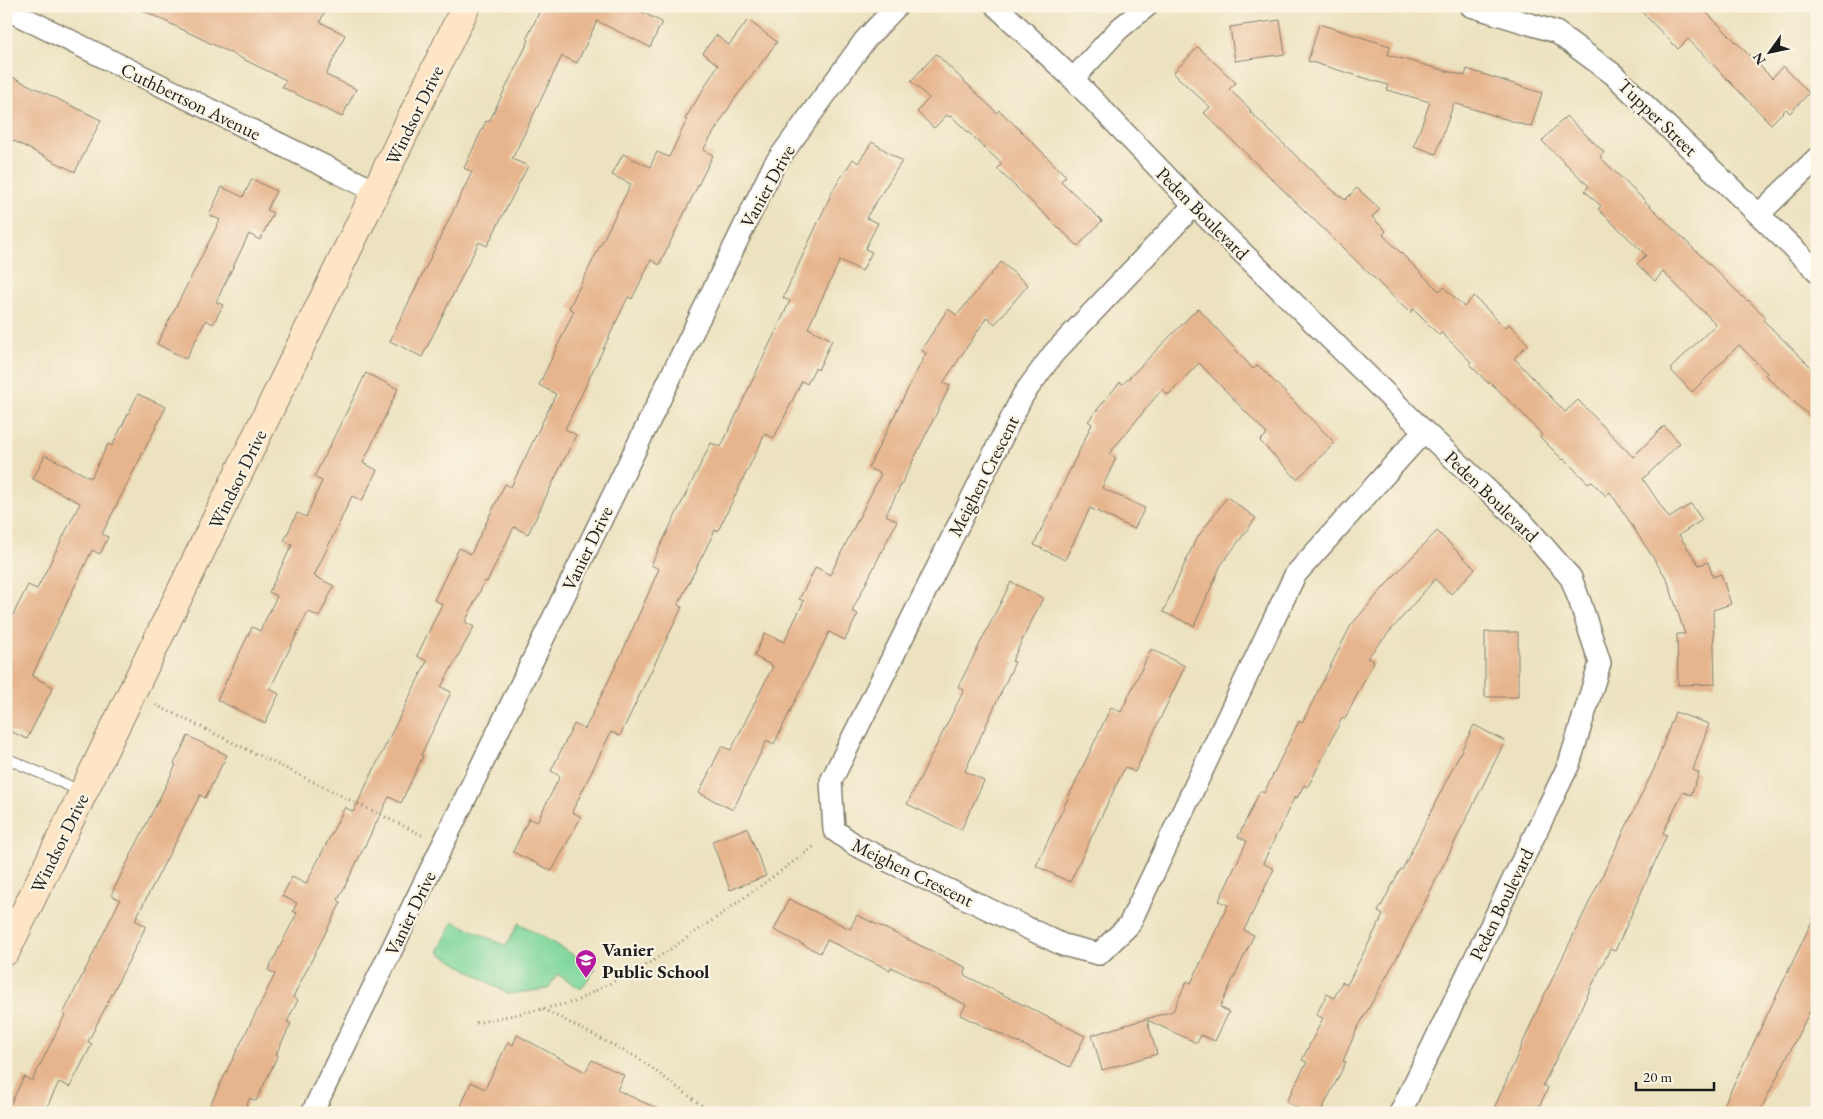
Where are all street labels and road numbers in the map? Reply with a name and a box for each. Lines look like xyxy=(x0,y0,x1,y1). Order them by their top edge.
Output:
street label: Cuthbertson Avenue xyxy=(117,57,265,146)
street label: Windsor Drive xyxy=(380,61,449,169)
street label: Tupper Street xyxy=(1612,73,1703,162)
street label: Vanier Drive xyxy=(734,140,800,232)
street label: Peden Boulevard xyxy=(1151,161,1255,266)
street label: Meighen Crescent xyxy=(942,412,1025,541)
street label: Windsor Drive xyxy=(203,425,272,533)
street label: Peden Boulevard xyxy=(1439,445,1544,548)
street label: Vanier Drive xyxy=(556,502,619,595)
street label: Windsor Drive xyxy=(25,789,94,897)
street label: Meighen Crescent xyxy=(848,832,978,913)
street label: Peden Boulevard xyxy=(1464,844,1540,964)
street label: Vanier Drive xyxy=(379,867,442,960)

